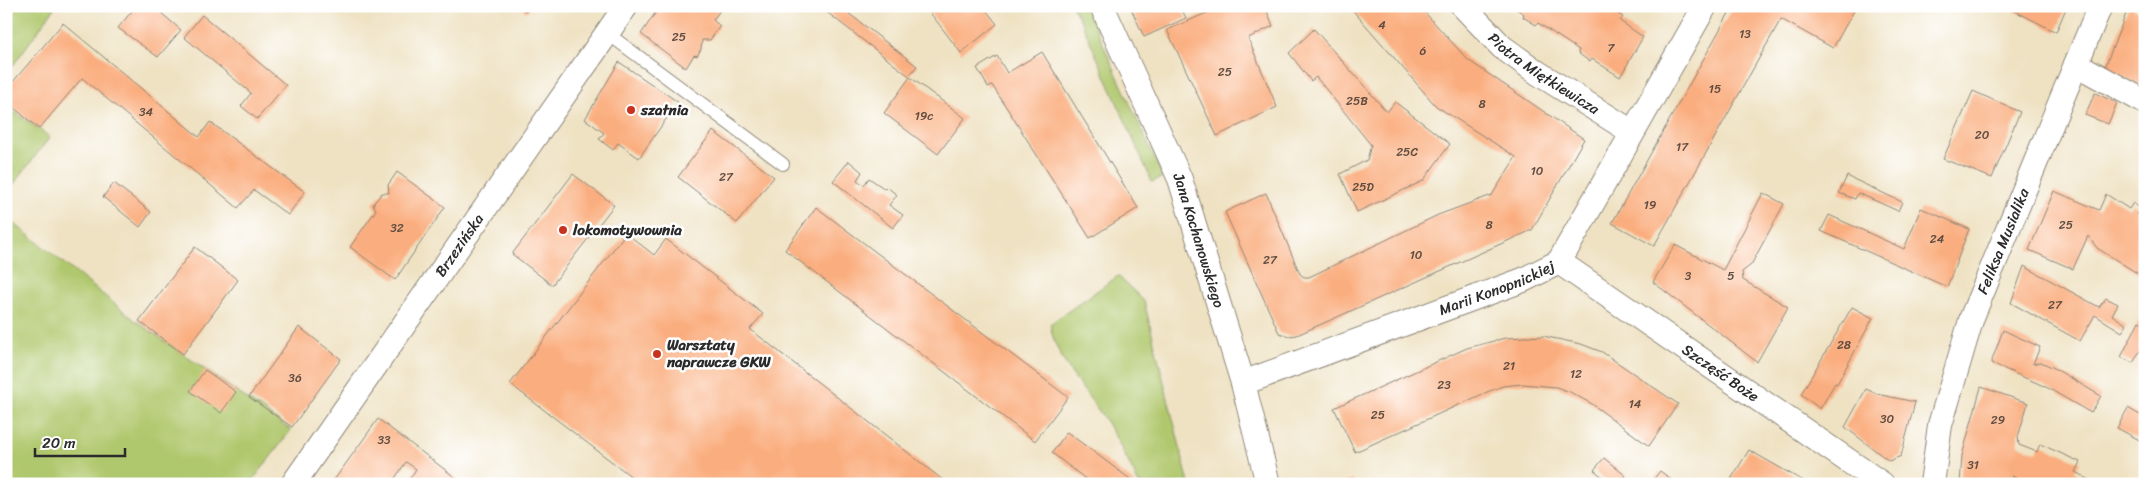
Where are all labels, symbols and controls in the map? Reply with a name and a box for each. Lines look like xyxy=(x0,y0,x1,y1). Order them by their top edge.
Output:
house number: 4 xyxy=(1378,14,1386,36)
house number: 13 xyxy=(1739,23,1751,45)
house number: 25 xyxy=(672,26,686,48)
street label: Piotra Miętkiewicza xyxy=(1481,26,1605,122)
house number: 7 xyxy=(1608,37,1616,59)
house number: 6 xyxy=(1420,40,1427,62)
house number: 25 xyxy=(1218,61,1232,83)
house number: 15 xyxy=(1709,78,1721,100)
house number: 25B xyxy=(1346,90,1368,112)
house number: 8 xyxy=(1478,93,1486,115)
place label: szatnia xyxy=(640,97,689,123)
house number: 34 xyxy=(139,101,154,123)
marker: szatnia xyxy=(625,104,637,116)
house number: 19c xyxy=(915,105,933,127)
house number: 20 xyxy=(1975,124,1990,146)
house number: 17 xyxy=(1676,136,1689,158)
house number: 25C xyxy=(1396,141,1418,163)
house number: 10 xyxy=(1531,160,1544,182)
house number: 27 xyxy=(719,166,734,188)
street label: Jana Kochanowskiego xyxy=(1165,167,1232,311)
house number: 25D xyxy=(1352,176,1375,198)
street label: Feliksa Musialika xyxy=(1970,184,2037,298)
house number: 19 xyxy=(1644,194,1656,216)
street label: Brzezińska xyxy=(428,208,491,282)
house number: 8 xyxy=(1485,214,1493,236)
house number: 25 xyxy=(2059,214,2073,236)
house number: 32 xyxy=(390,217,404,239)
place label: lokomotywownia xyxy=(572,217,682,243)
marker: lokomotywownia xyxy=(557,224,569,236)
house number: 24 xyxy=(1930,228,1945,250)
house number: 10 xyxy=(1410,244,1423,266)
house number: 27 xyxy=(1263,249,1278,271)
street label: Marii Konopnickiej xyxy=(1435,253,1559,323)
house number: 3 xyxy=(1685,265,1692,287)
house number: 5 xyxy=(1727,265,1735,287)
house number: 27 xyxy=(2048,294,2063,316)
place label: Warsztaty naprawcze GKW xyxy=(666,332,772,375)
house number: 28 xyxy=(1837,334,1851,356)
street label: Szczęść Boże xyxy=(1676,337,1765,409)
marker: Warsztaty naprawcze GKW xyxy=(651,348,663,360)
house number: 21 xyxy=(1503,355,1515,377)
house number: 12 xyxy=(1570,363,1582,385)
house number: 36 xyxy=(288,367,302,389)
house number: 23 xyxy=(1437,374,1451,396)
house number: 14 xyxy=(1629,393,1642,415)
house number: 25 xyxy=(1371,404,1385,426)
house number: 30 xyxy=(1880,408,1894,430)
house number: 29 xyxy=(1991,409,2005,431)
scale bar xyxy=(35,425,125,457)
house number: 33 xyxy=(377,429,391,451)
text: 20 m xyxy=(42,430,76,456)
house number: 31 xyxy=(1967,454,1979,476)

